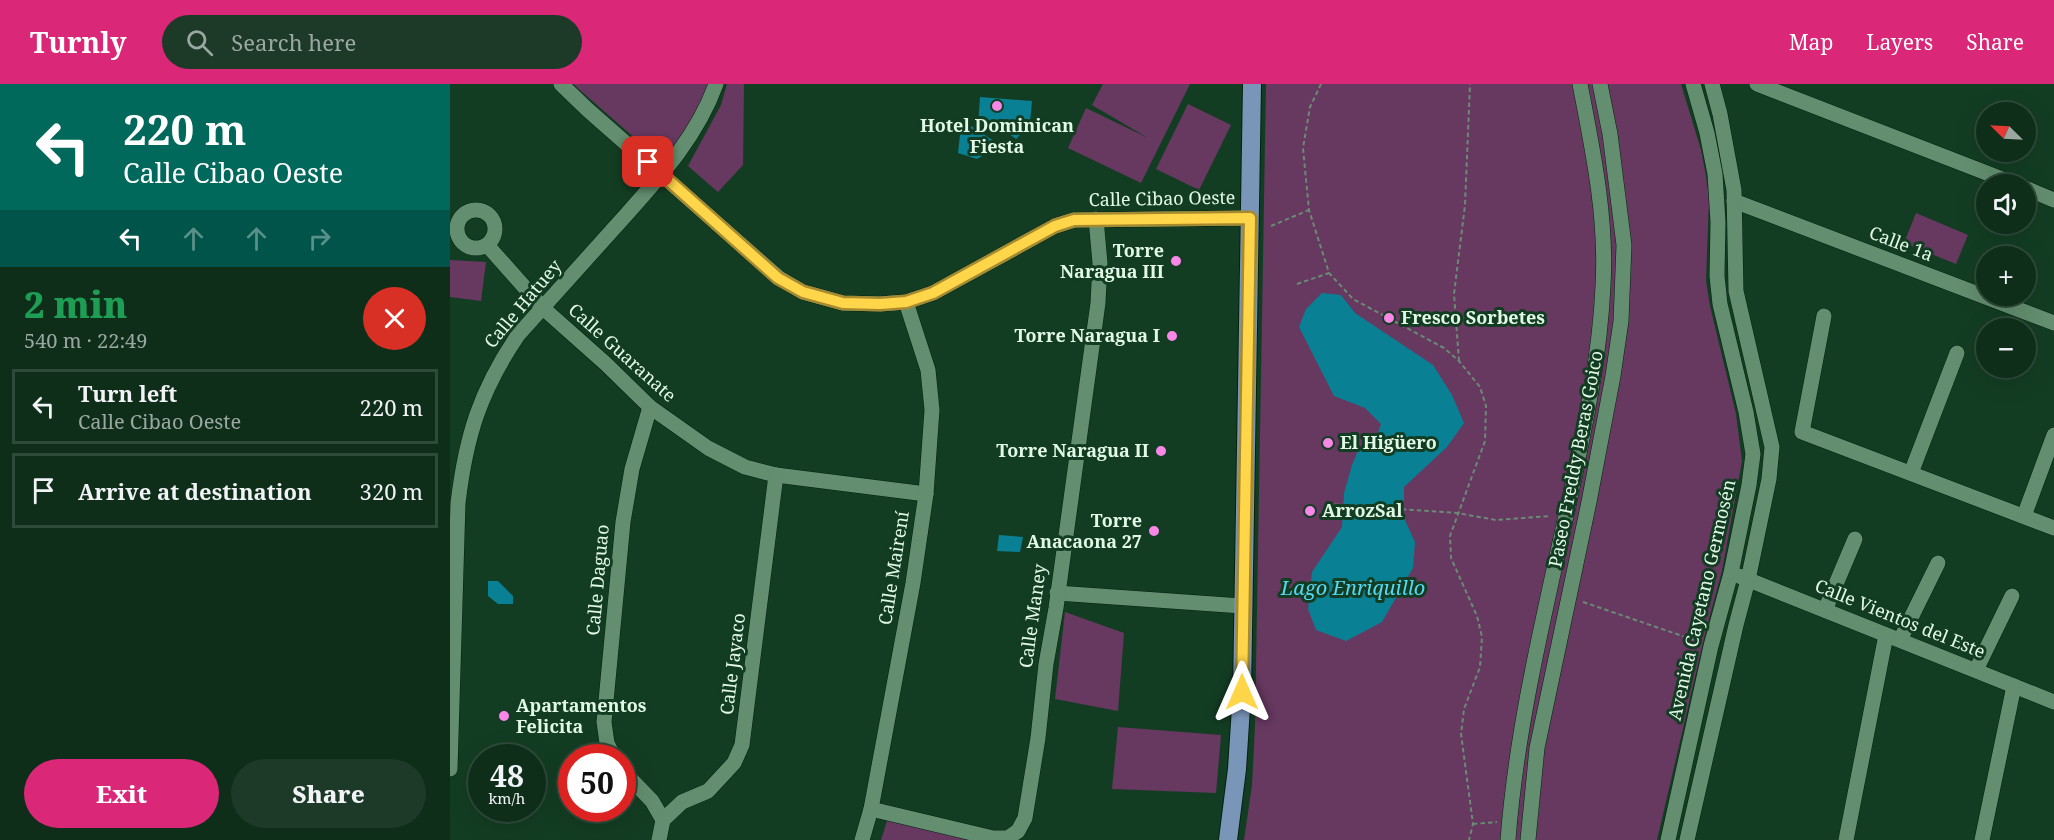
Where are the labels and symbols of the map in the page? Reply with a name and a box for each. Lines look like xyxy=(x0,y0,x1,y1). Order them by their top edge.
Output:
marker: Hotel Dominican Fiesta xyxy=(990,99,1004,113)
north arrow xyxy=(1976,102,2036,162)
place label: Hotel Dominican Fiesta xyxy=(920,113,1074,158)
pin xyxy=(622,136,673,187)
street label: Calle Cibao Oeste xyxy=(1088,185,1236,211)
street label: Calle 1a xyxy=(1866,220,1937,266)
place label: Torre Naragua III xyxy=(1060,238,1164,283)
street label: Calle Hatuey xyxy=(478,253,567,353)
marker: Torre Naragua III xyxy=(1169,254,1183,268)
street label: Calle Guaranate xyxy=(564,297,682,407)
place label: Fresco Sorbetes xyxy=(1401,305,1545,329)
marker: Fresco Sorbetes xyxy=(1382,311,1396,325)
place label: Torre Naragua I xyxy=(1014,323,1160,347)
marker: Torre Naragua I xyxy=(1165,329,1179,343)
street label: Paseo Freddy Beras Goico xyxy=(1542,348,1608,569)
place label: El Higüero xyxy=(1340,430,1437,454)
marker: El Higüero xyxy=(1321,436,1335,450)
place label: Torre Naragua II xyxy=(996,438,1149,462)
marker: Torre Naragua II xyxy=(1154,444,1168,458)
street label: Avenida Cayetano Germosén xyxy=(1662,477,1741,723)
place label: ArrozSal xyxy=(1322,498,1403,522)
marker: ArrozSal xyxy=(1303,504,1317,518)
place label: Torre Anacaona 27 xyxy=(1026,508,1142,553)
street label: Calle Mairení xyxy=(872,509,914,626)
street label: Calle Daguao xyxy=(580,523,614,637)
marker: Torre Anacaona 27 xyxy=(1147,524,1161,538)
street label: Calle Maney xyxy=(1013,561,1051,670)
street label: Calle Vientos del Este xyxy=(1812,573,1989,663)
water label: Lago Enriquillo xyxy=(1280,574,1425,601)
street label: Calle Jayaco xyxy=(714,612,750,716)
position arrow xyxy=(1210,660,1274,724)
place label: Apartamentos Felicita xyxy=(516,693,647,738)
marker: Apartamentos Felicita xyxy=(497,709,511,723)
speed limit sign: 50 xyxy=(558,744,636,822)

